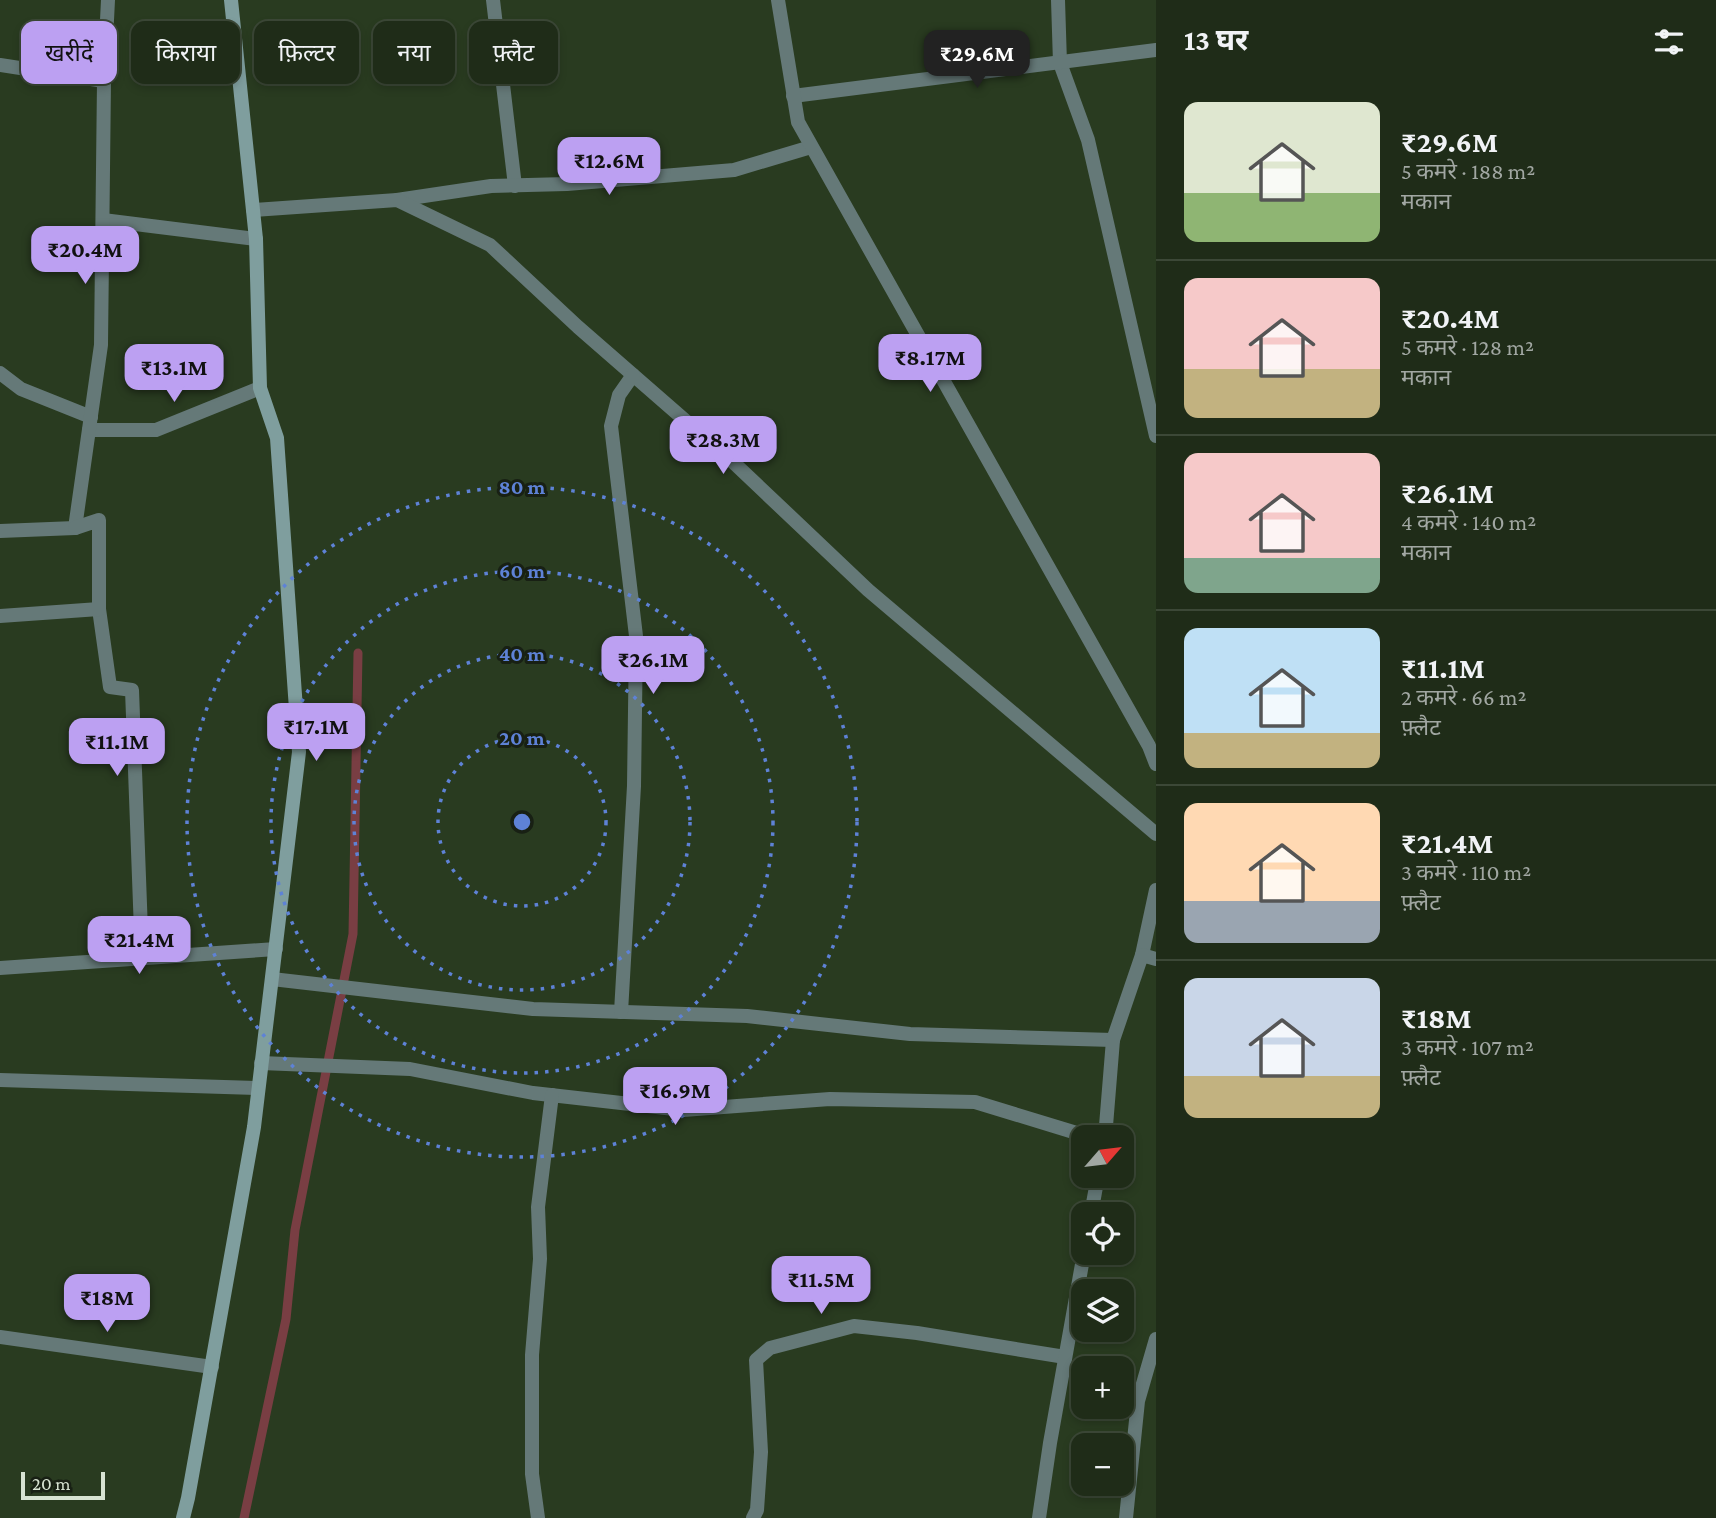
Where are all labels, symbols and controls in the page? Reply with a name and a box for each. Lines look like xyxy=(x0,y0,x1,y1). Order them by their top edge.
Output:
chip: खरीदें xyxy=(21,21,117,84)
chip: किराया xyxy=(131,21,240,84)
chip: फ़िल्टर xyxy=(254,21,359,84)
chip: नया xyxy=(373,21,455,84)
chip: फ़्लैट xyxy=(469,21,558,84)
text: 13 घर xyxy=(1184,23,1248,56)
icon: filters xyxy=(1650,23,1688,61)
pin: ₹29.6M xyxy=(920,31,1034,90)
text: ₹29.6M xyxy=(940,40,1014,66)
text: ₹29.6M xyxy=(1401,125,1498,158)
icon: home xyxy=(1240,130,1324,214)
pin: ₹12.6M xyxy=(552,138,666,197)
text: ₹12.6M xyxy=(573,147,645,173)
text: 5 कमरे · 188 m² xyxy=(1401,158,1535,184)
text: मकान xyxy=(1401,188,1451,214)
pin: ₹20.4M xyxy=(28,226,142,286)
text: ₹20.4M xyxy=(47,236,123,262)
text: ₹20.4M xyxy=(1401,301,1500,334)
icon: home xyxy=(1240,306,1324,390)
pin: ₹8.17M xyxy=(873,334,987,394)
text: 5 कमरे · 128 m² xyxy=(1401,334,1534,360)
pin: ₹13.1M xyxy=(117,344,231,404)
text: ₹8.17M xyxy=(894,344,966,370)
text: ₹13.1M xyxy=(141,354,207,380)
text: मकान xyxy=(1401,364,1451,390)
pin: ₹28.3M xyxy=(666,416,780,476)
text: ₹28.3M xyxy=(686,426,760,452)
text: 80 m xyxy=(499,475,546,499)
text: ₹26.1M xyxy=(1401,476,1494,509)
icon: home xyxy=(1240,481,1324,565)
text: 4 कमरे · 140 m² xyxy=(1401,509,1536,535)
text: मकान xyxy=(1401,539,1451,565)
text: 60 m xyxy=(499,559,545,583)
pin: ₹26.1M xyxy=(596,636,710,696)
text: 40 m xyxy=(499,642,545,666)
text: ₹26.1M xyxy=(617,646,689,672)
text: ₹11.1M xyxy=(1401,651,1485,684)
icon: home xyxy=(1240,656,1324,740)
text: 2 कमरे · 66 m² xyxy=(1401,684,1526,710)
pin: ₹17.1M xyxy=(259,704,373,763)
text: ₹17.1M xyxy=(283,713,349,739)
text: फ़्लैट xyxy=(1401,714,1441,740)
pin: ₹11.1M xyxy=(60,718,174,778)
text: 20 m xyxy=(499,726,545,750)
text: ₹11.1M xyxy=(85,728,149,754)
centre of rings xyxy=(510,810,534,834)
text: ₹21.4M xyxy=(1401,826,1493,859)
icon: home xyxy=(1240,831,1324,915)
text: 3 कमरे · 110 m² xyxy=(1401,859,1531,885)
text: फ़्लैट xyxy=(1401,889,1441,915)
pin: ₹21.4M xyxy=(82,916,196,976)
text: ₹21.4M xyxy=(104,926,174,952)
text: ₹18M xyxy=(1401,1001,1472,1034)
icon: home xyxy=(1240,1006,1324,1090)
text: 3 कमरे · 107 m² xyxy=(1401,1034,1534,1060)
text: फ़्लैट xyxy=(1401,1064,1441,1090)
pin: ₹16.9M xyxy=(618,1068,732,1127)
text: ₹16.9M xyxy=(639,1077,711,1103)
north arrow xyxy=(1071,1125,1134,1188)
map controls xyxy=(1071,1125,1134,1496)
button: locate xyxy=(1071,1202,1134,1265)
pin: ₹11.5M xyxy=(764,1256,878,1316)
text: ₹11.5M xyxy=(788,1266,854,1292)
pin: ₹18M xyxy=(66,1274,148,1334)
button: layers xyxy=(1071,1279,1134,1342)
text: ₹18M xyxy=(80,1284,134,1310)
button: + xyxy=(1071,1356,1134,1419)
button: − xyxy=(1071,1433,1134,1496)
scale bar xyxy=(21,1469,105,1501)
text: 20 m xyxy=(32,1473,71,1494)

